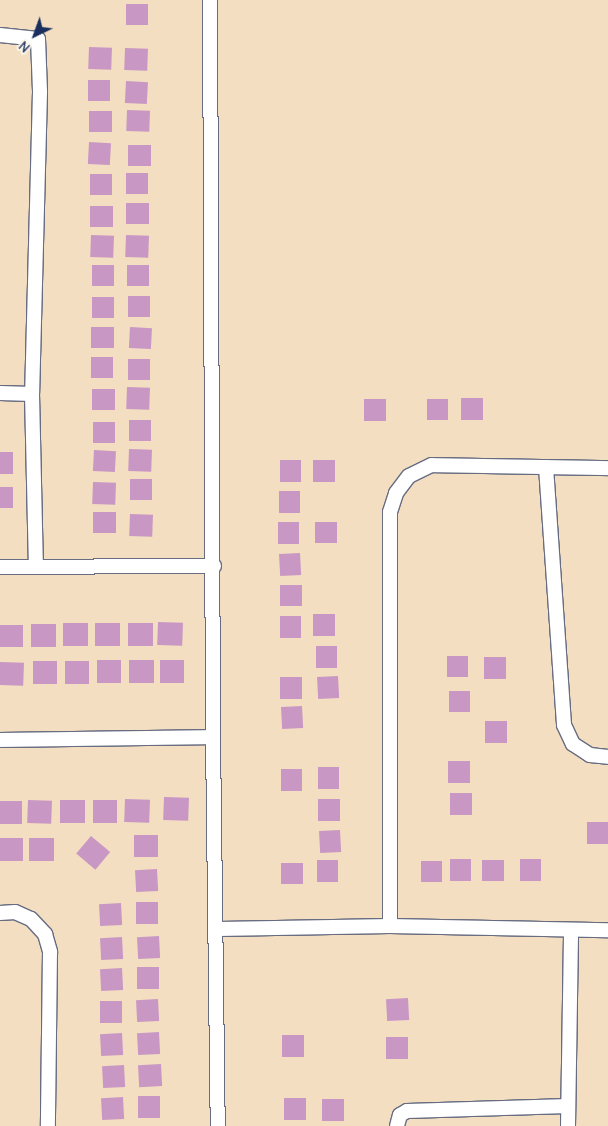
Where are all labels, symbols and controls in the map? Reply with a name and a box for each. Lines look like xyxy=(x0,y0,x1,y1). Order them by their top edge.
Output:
north arrow xyxy=(10,10,60,60)
text: N xyxy=(16,37,34,56)

